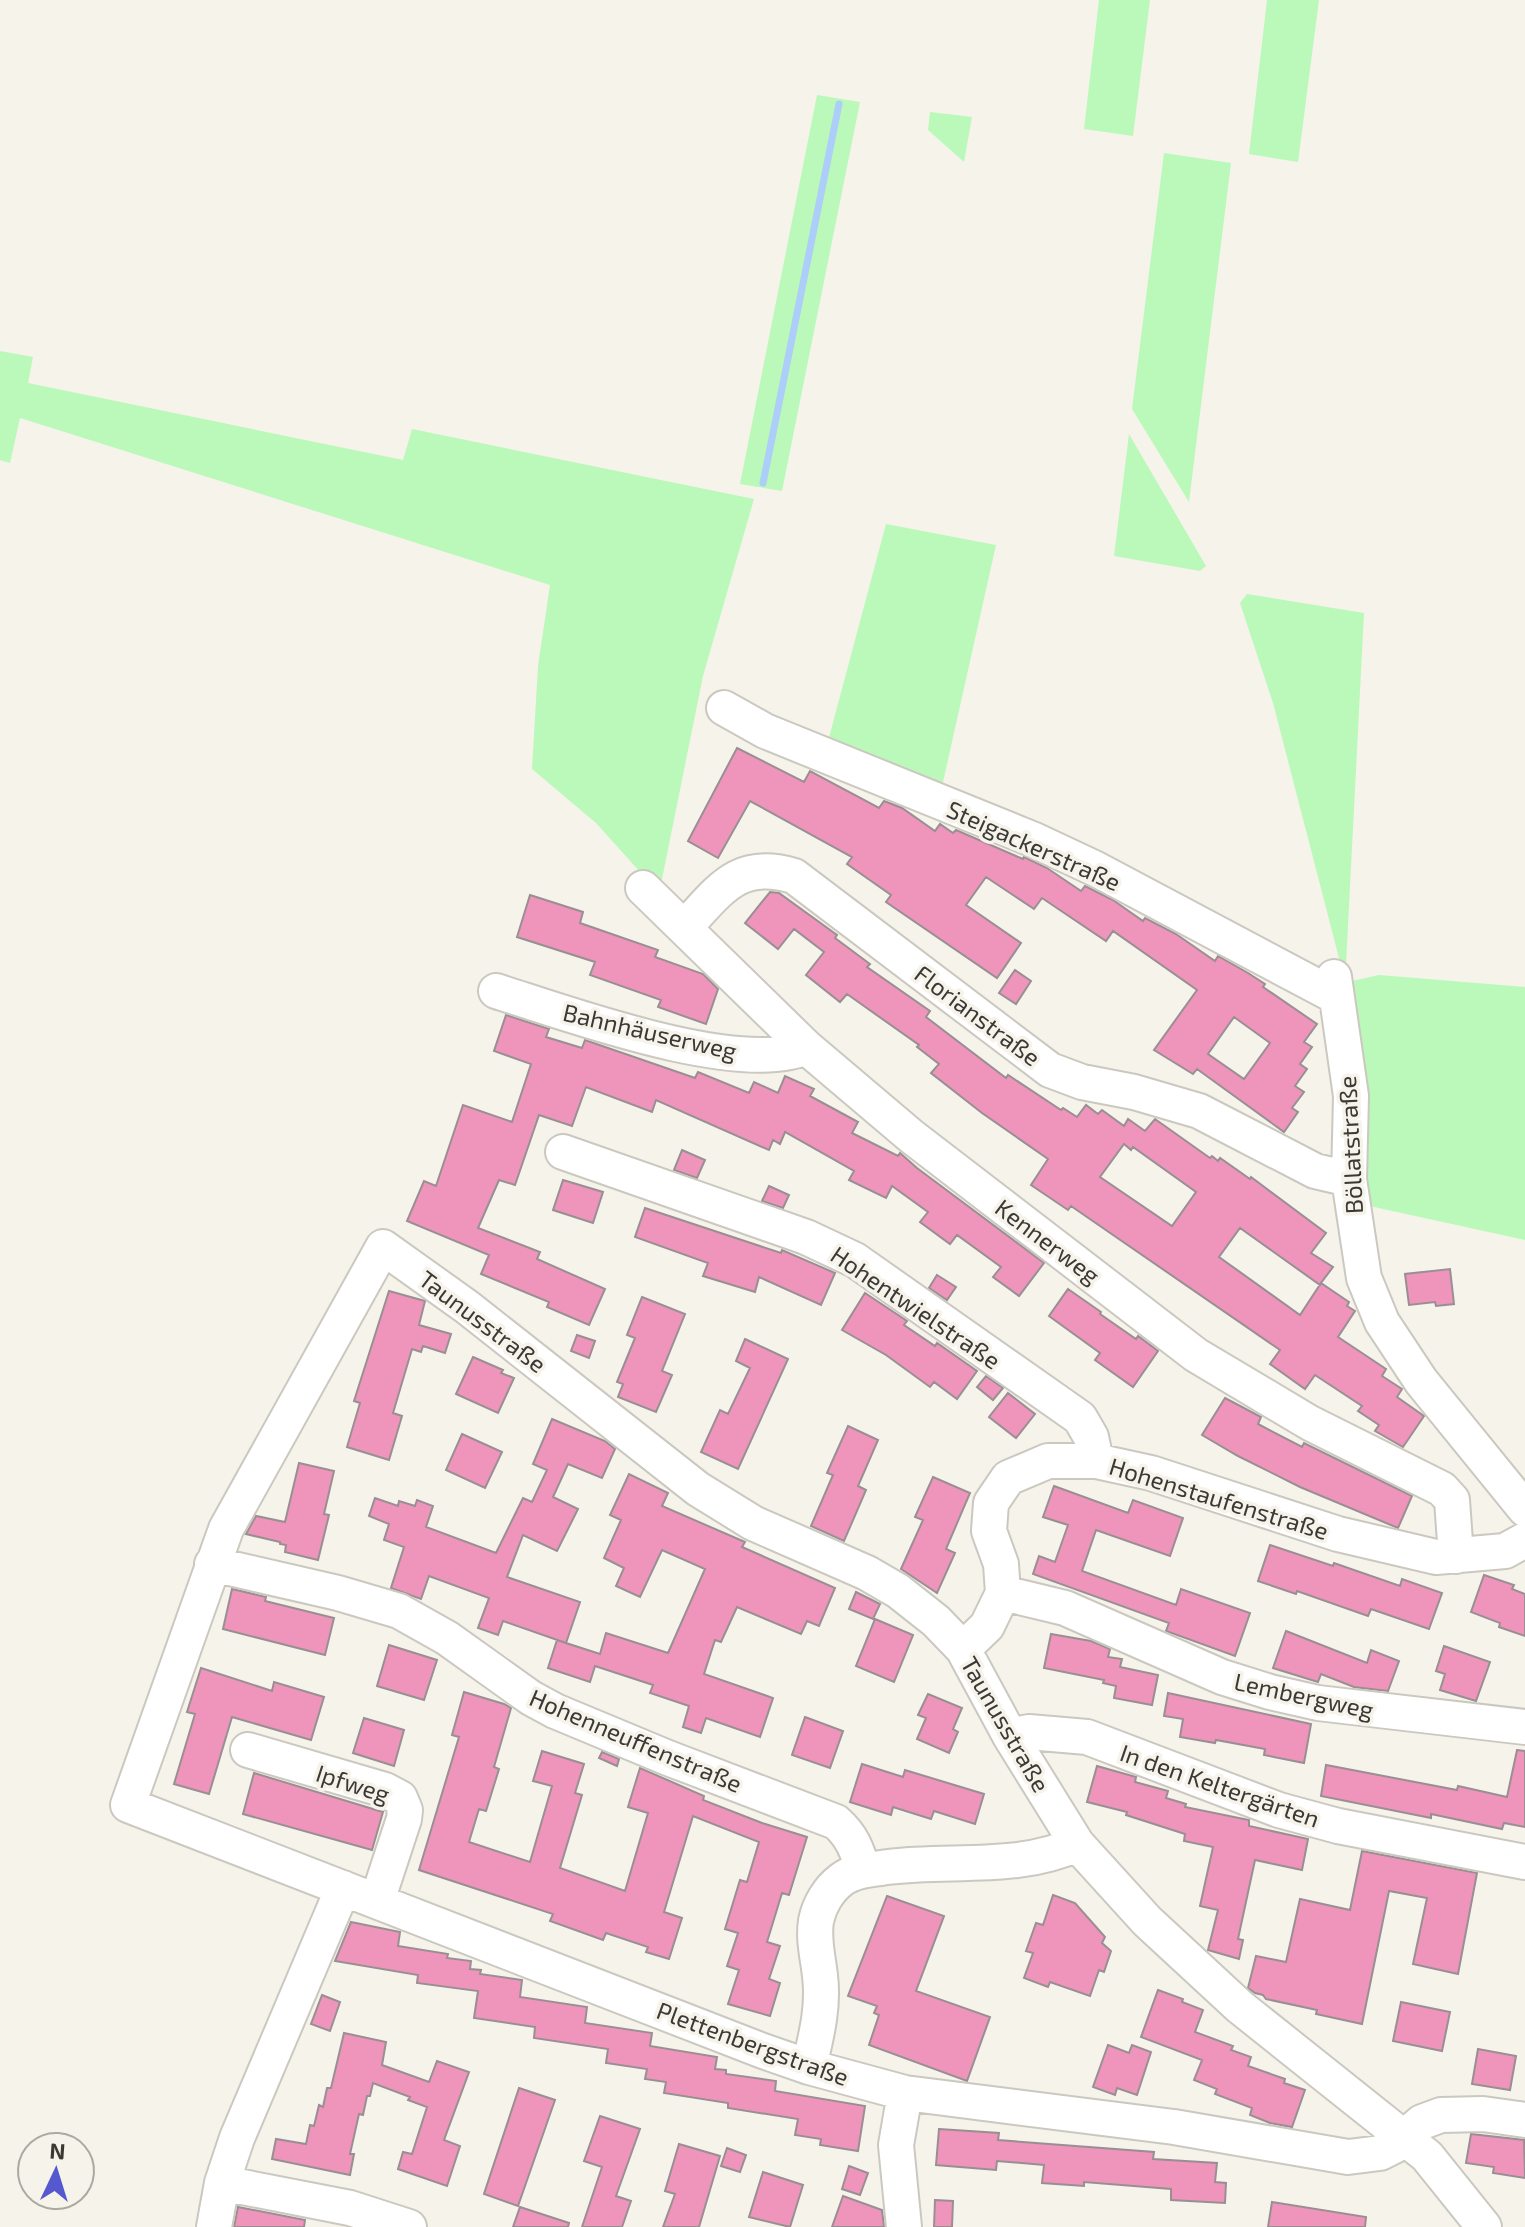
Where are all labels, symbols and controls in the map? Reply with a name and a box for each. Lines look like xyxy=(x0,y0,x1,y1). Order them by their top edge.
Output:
street label: Steigackerstraße xyxy=(943,794,1125,896)
street label: Florianstraße xyxy=(910,958,1046,1072)
street label: Bahnhäuserweg xyxy=(560,997,740,1065)
street label: Böllatstraße xyxy=(1332,1075,1368,1215)
street label: Kennerweg xyxy=(990,1192,1106,1290)
street label: Hohentwielstraße xyxy=(826,1239,1006,1375)
street label: Taunusstraße xyxy=(414,1264,552,1378)
street label: Hohenstaufenstraße xyxy=(1106,1451,1332,1545)
street label: Taunusstraße xyxy=(956,1651,1056,1797)
street label: Lembergweg xyxy=(1232,1666,1376,1724)
street label: Hohenneuffenstraße xyxy=(525,1682,747,1798)
street label: In den Keltergärten xyxy=(1117,1737,1323,1833)
street label: Ipfweg xyxy=(313,1758,393,1808)
street label: Plettenbergstraße xyxy=(653,1995,853,2091)
north arrow xyxy=(16,2131,96,2211)
text: N xyxy=(49,2137,66,2164)

